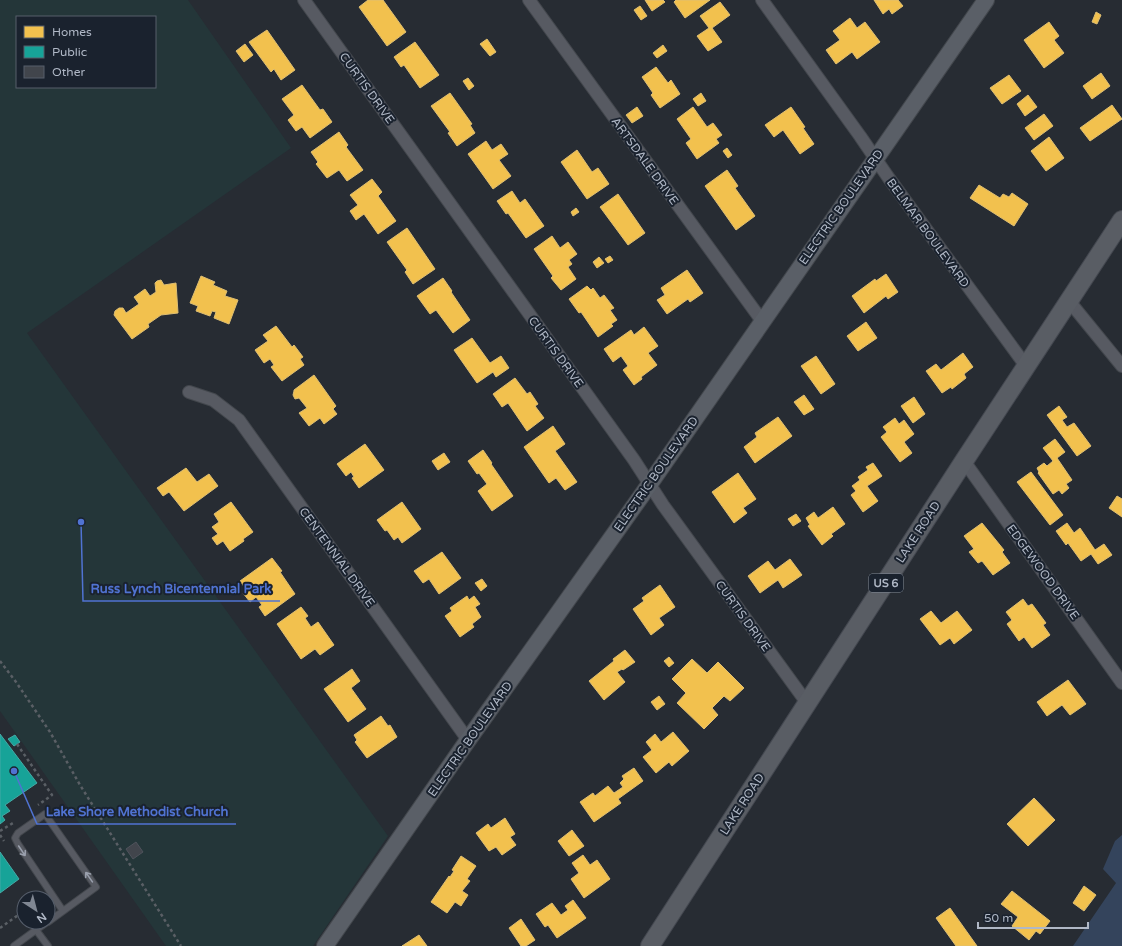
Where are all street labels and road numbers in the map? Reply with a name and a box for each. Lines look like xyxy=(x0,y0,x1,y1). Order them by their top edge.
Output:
street label: CURTIS DRIVE xyxy=(337,50,398,126)
street label: ARTSDALE DRIVE xyxy=(609,115,682,208)
street label: ELECTRIC BOULEVARD xyxy=(796,147,886,267)
street label: BELMAR BOULEVARD xyxy=(884,176,972,290)
street label: CURTIS DRIVE xyxy=(526,314,587,390)
street label: ELECTRIC BOULEVARD xyxy=(611,414,701,534)
street label: LAKE ROAD xyxy=(893,499,943,565)
street label: CENTENNIAL DRIVE xyxy=(296,505,378,610)
street label: EDGEWOOD DRIVE xyxy=(1004,522,1082,623)
road number: US 6 xyxy=(869,574,903,592)
street label: CURTIS DRIVE xyxy=(713,578,774,654)
street label: ELECTRIC BOULEVARD xyxy=(425,679,515,799)
street label: LAKE ROAD xyxy=(717,771,767,837)

